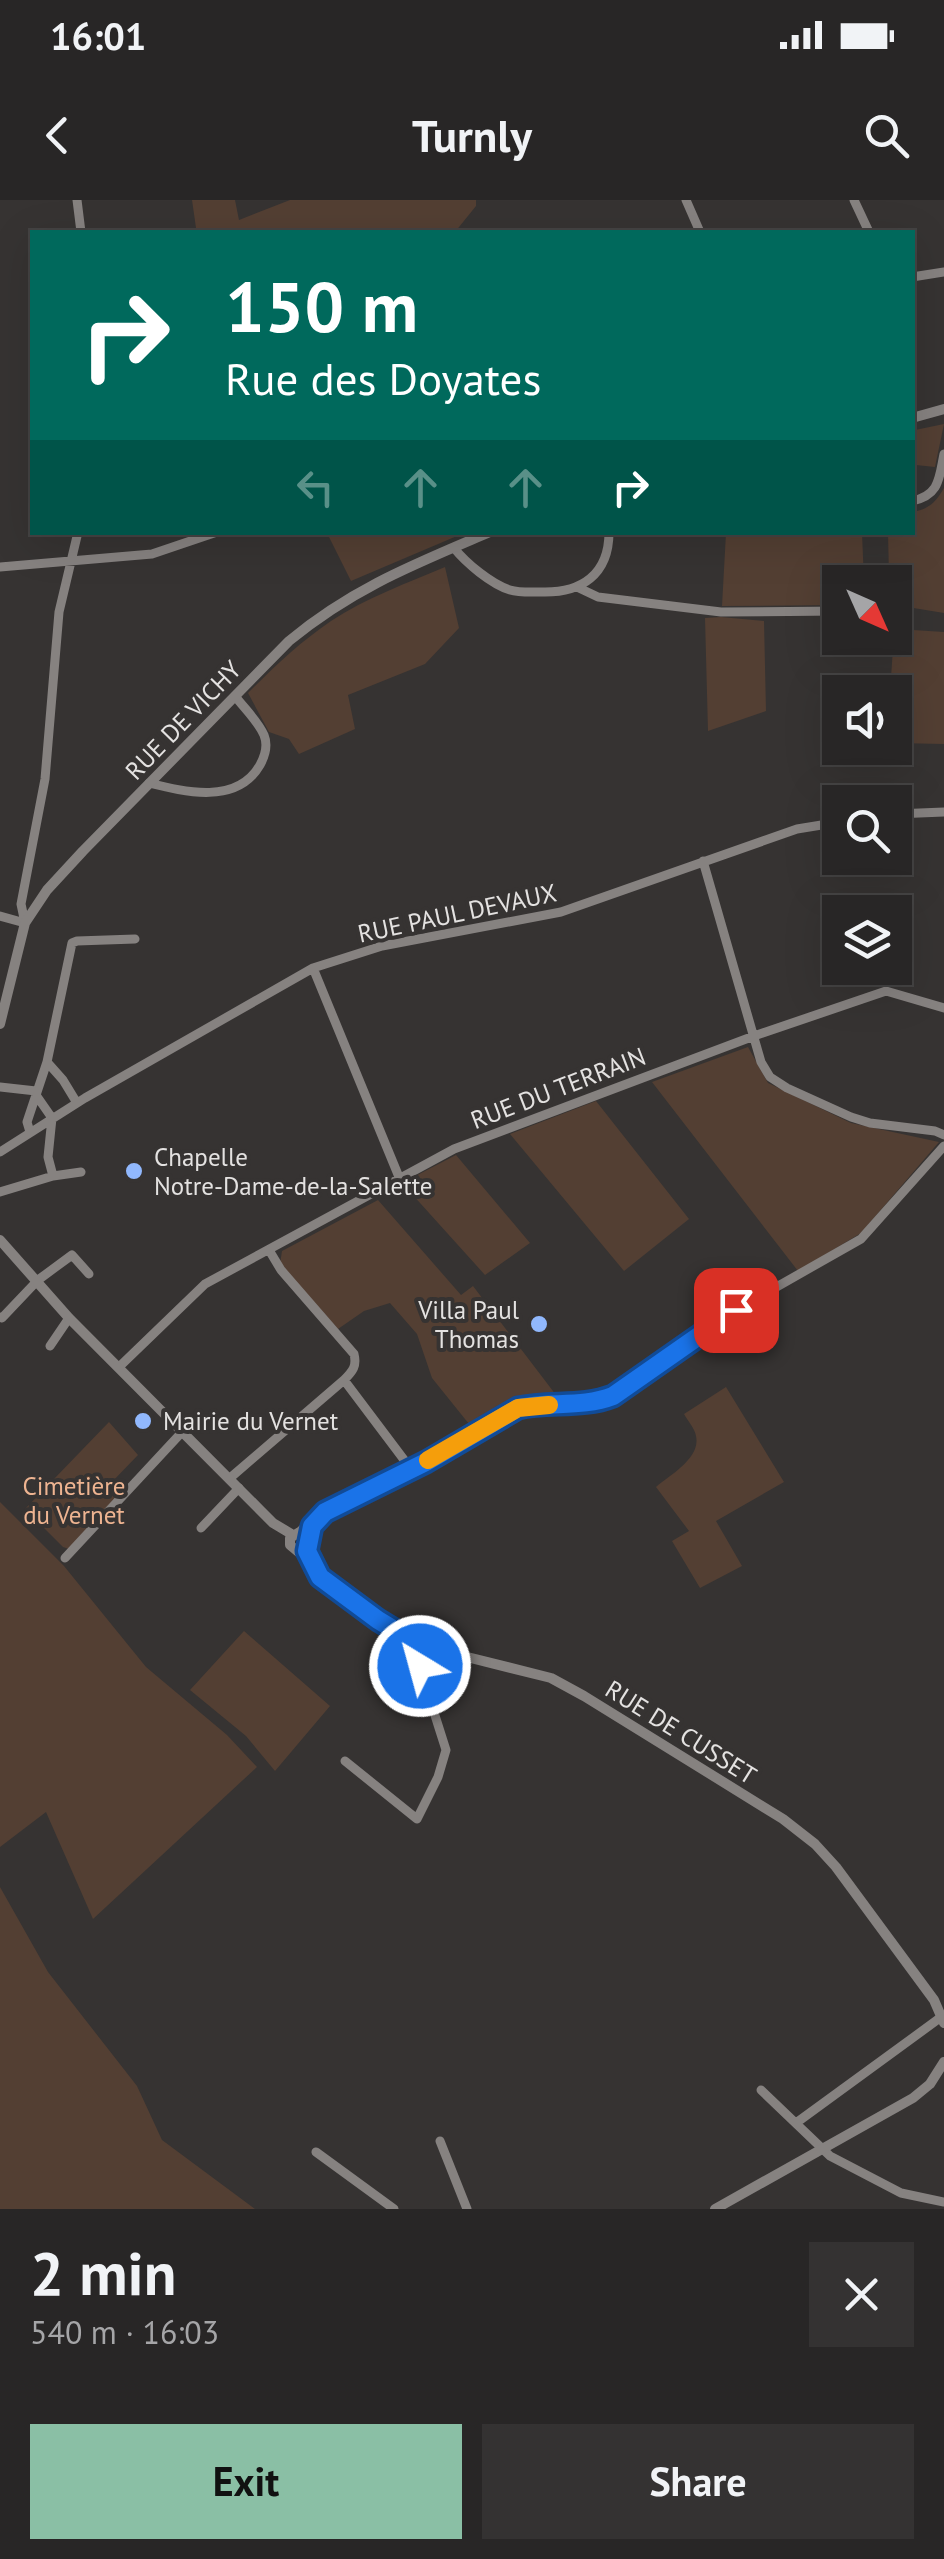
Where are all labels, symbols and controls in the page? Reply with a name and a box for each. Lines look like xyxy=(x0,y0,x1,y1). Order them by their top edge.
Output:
text: 16:01 xyxy=(50,11,146,60)
text: Turnly xyxy=(412,106,532,164)
icon: back xyxy=(30,108,85,163)
icon: search xyxy=(859,108,914,163)
text: 150 m xyxy=(225,261,418,351)
icon: right xyxy=(60,270,190,400)
text: Rue des Doyates xyxy=(225,349,541,407)
icon: left xyxy=(288,460,343,515)
icon: ahead xyxy=(393,460,448,515)
icon: ahead xyxy=(498,460,553,515)
icon: right xyxy=(603,460,658,515)
north arrow xyxy=(822,565,912,655)
map controls xyxy=(822,565,912,985)
street label: RUE DE VICHY xyxy=(118,654,248,786)
button: sound xyxy=(822,675,912,765)
button: search xyxy=(822,785,912,875)
street label: RUE PAUL DEVAUX xyxy=(355,876,559,950)
button: layers xyxy=(822,895,912,985)
street label: RUE DU TERRAIN xyxy=(466,1040,650,1136)
place label: Chapelle Notre-Dame-de-la-Salette xyxy=(154,1141,433,1202)
marker: Chapelle Notre-Dame-de-la-Salette xyxy=(123,1160,145,1182)
pin xyxy=(694,1268,779,1353)
icon: arrive xyxy=(709,1283,764,1338)
place label: Villa Paul Thomas xyxy=(417,1294,520,1355)
marker: Villa Paul Thomas xyxy=(528,1313,550,1335)
place label: Mairie du Vernet xyxy=(163,1405,339,1437)
marker: Mairie du Vernet xyxy=(132,1410,154,1432)
park label: Cimetière du Vernet xyxy=(22,1470,126,1531)
position arrow xyxy=(368,1614,472,1718)
street label: RUE DE CUSSET xyxy=(600,1673,763,1791)
text: 2 min xyxy=(30,2234,176,2312)
button: close xyxy=(809,2242,914,2347)
text: 540 m · 16:03 xyxy=(30,2311,219,2353)
button: Exit xyxy=(30,2424,462,2539)
button: Share xyxy=(482,2424,914,2539)

